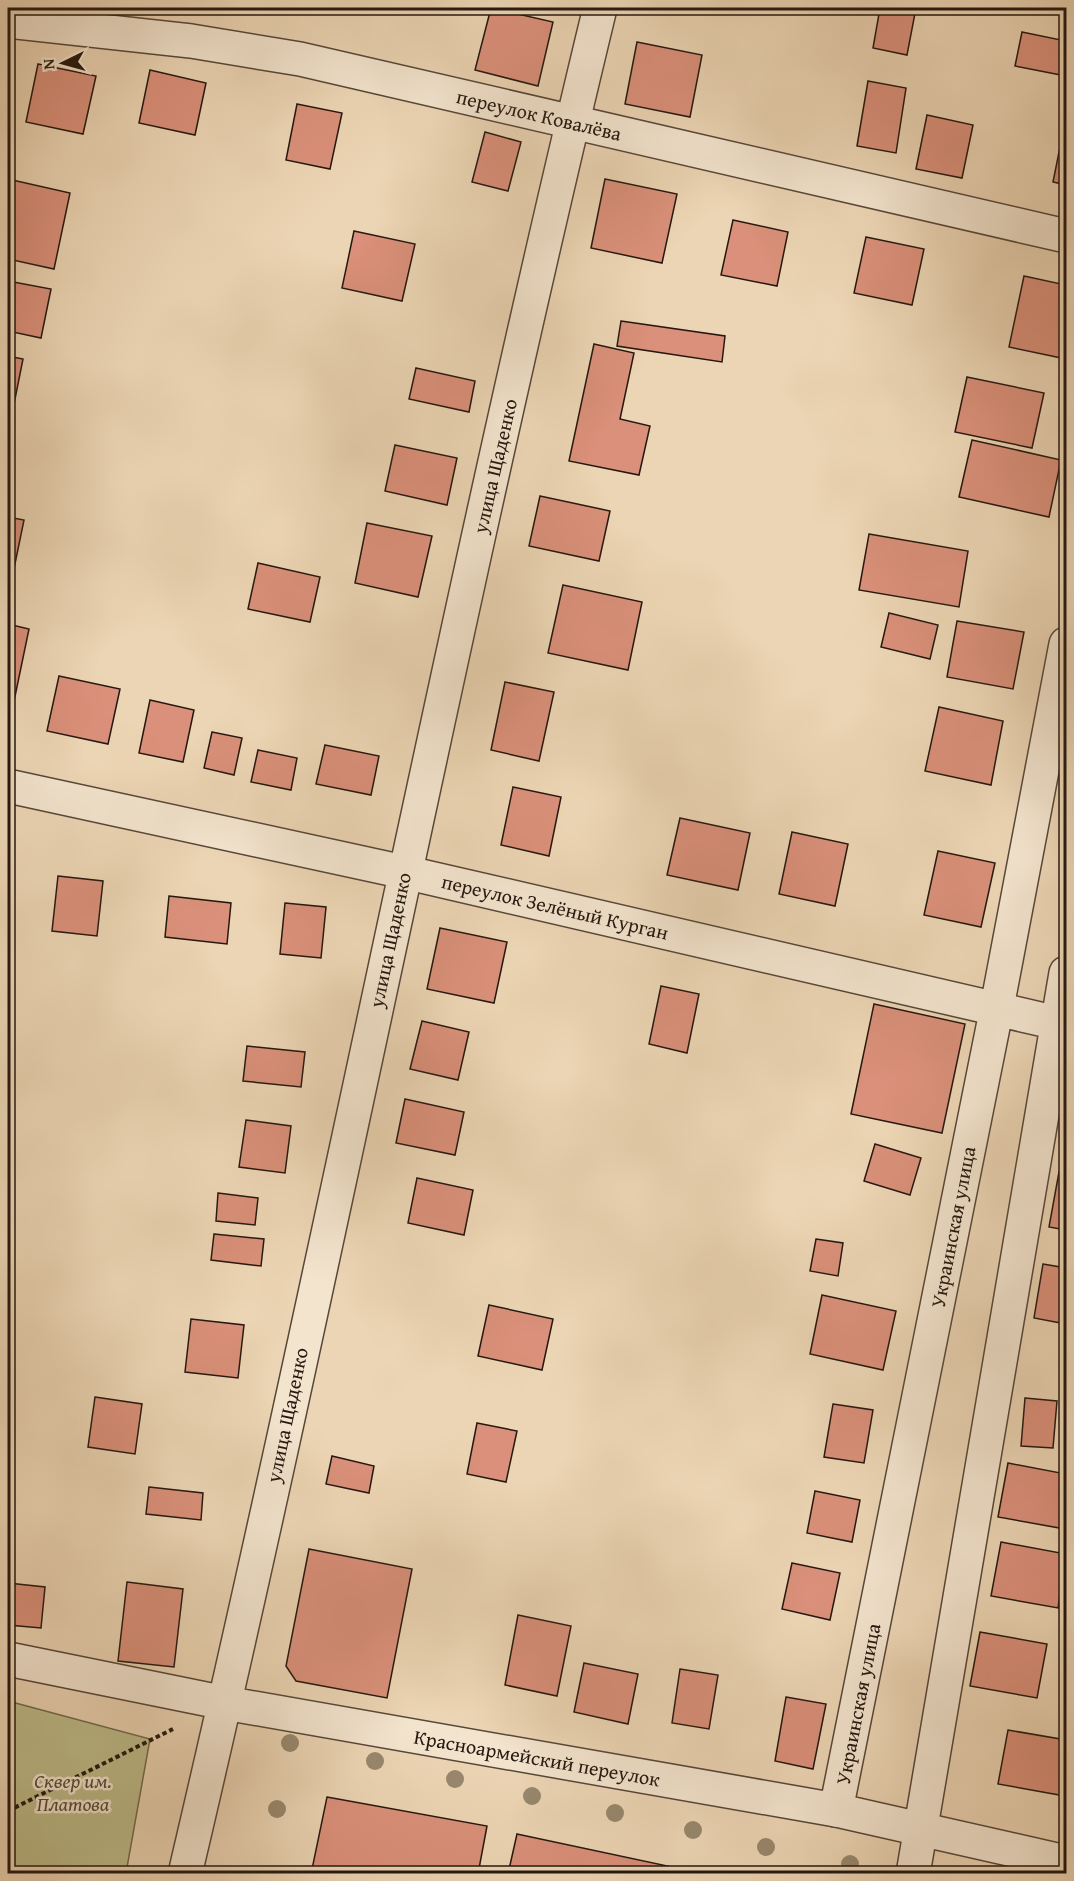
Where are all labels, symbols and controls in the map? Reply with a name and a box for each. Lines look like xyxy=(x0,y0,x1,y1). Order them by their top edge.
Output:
north arrow xyxy=(33,33,93,93)
text: N xyxy=(36,58,60,71)
street label: переулок Ковалёва xyxy=(454,81,625,148)
street label: улица Щаденко xyxy=(465,396,524,537)
street label: переулок Зелёный Курган xyxy=(439,866,672,947)
street label: улица Щаденко xyxy=(361,870,418,1011)
street label: Украинская улица xyxy=(923,1143,982,1310)
street label: улица Щаденко xyxy=(258,1345,315,1486)
street label: Украинская улица xyxy=(828,1620,887,1787)
street label: Красноармейский переулок xyxy=(412,1722,663,1794)
park label: Сквер им. Платова xyxy=(34,1766,112,1818)

